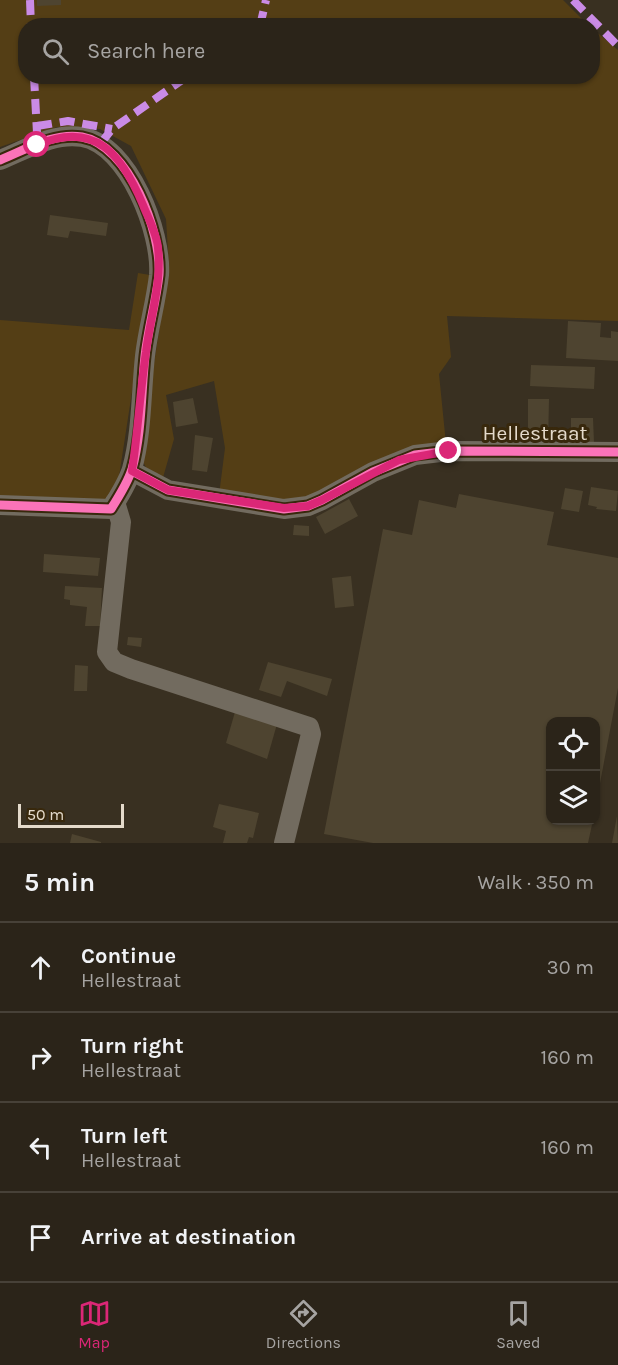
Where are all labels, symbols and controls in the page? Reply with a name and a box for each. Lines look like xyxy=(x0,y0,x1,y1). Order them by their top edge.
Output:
search box xyxy=(18,18,600,84)
icon: search xyxy=(39,35,72,68)
text: Search here xyxy=(87,38,205,64)
route start xyxy=(23,131,49,157)
street label: Hellestraat xyxy=(483,421,588,445)
route end xyxy=(435,437,461,463)
map controls xyxy=(546,717,600,825)
button: locate xyxy=(546,717,600,771)
button: layers xyxy=(546,771,600,825)
scale bar xyxy=(18,801,124,828)
text: 50 m xyxy=(27,805,64,824)
text: 5 min xyxy=(24,867,95,898)
text: Walk · 350 m xyxy=(477,871,594,894)
text: Continue xyxy=(81,943,176,969)
icon: ahead xyxy=(24,951,57,984)
text: 30 m xyxy=(547,956,594,979)
text: Hellestraat xyxy=(81,969,181,992)
text: Turn right xyxy=(81,1033,184,1059)
icon: right xyxy=(24,1041,57,1074)
text: 160 m xyxy=(541,1046,594,1069)
text: Hellestraat xyxy=(81,1059,181,1082)
text: Turn left xyxy=(81,1123,168,1149)
icon: left xyxy=(24,1131,57,1164)
text: 160 m xyxy=(541,1136,594,1159)
text: Hellestraat xyxy=(81,1149,181,1172)
icon: arrive xyxy=(24,1221,57,1254)
text: Arrive at destination xyxy=(81,1224,296,1250)
tab: Map xyxy=(78,1297,111,1352)
tab: Directions xyxy=(266,1297,341,1352)
tab: Saved xyxy=(496,1297,540,1352)

